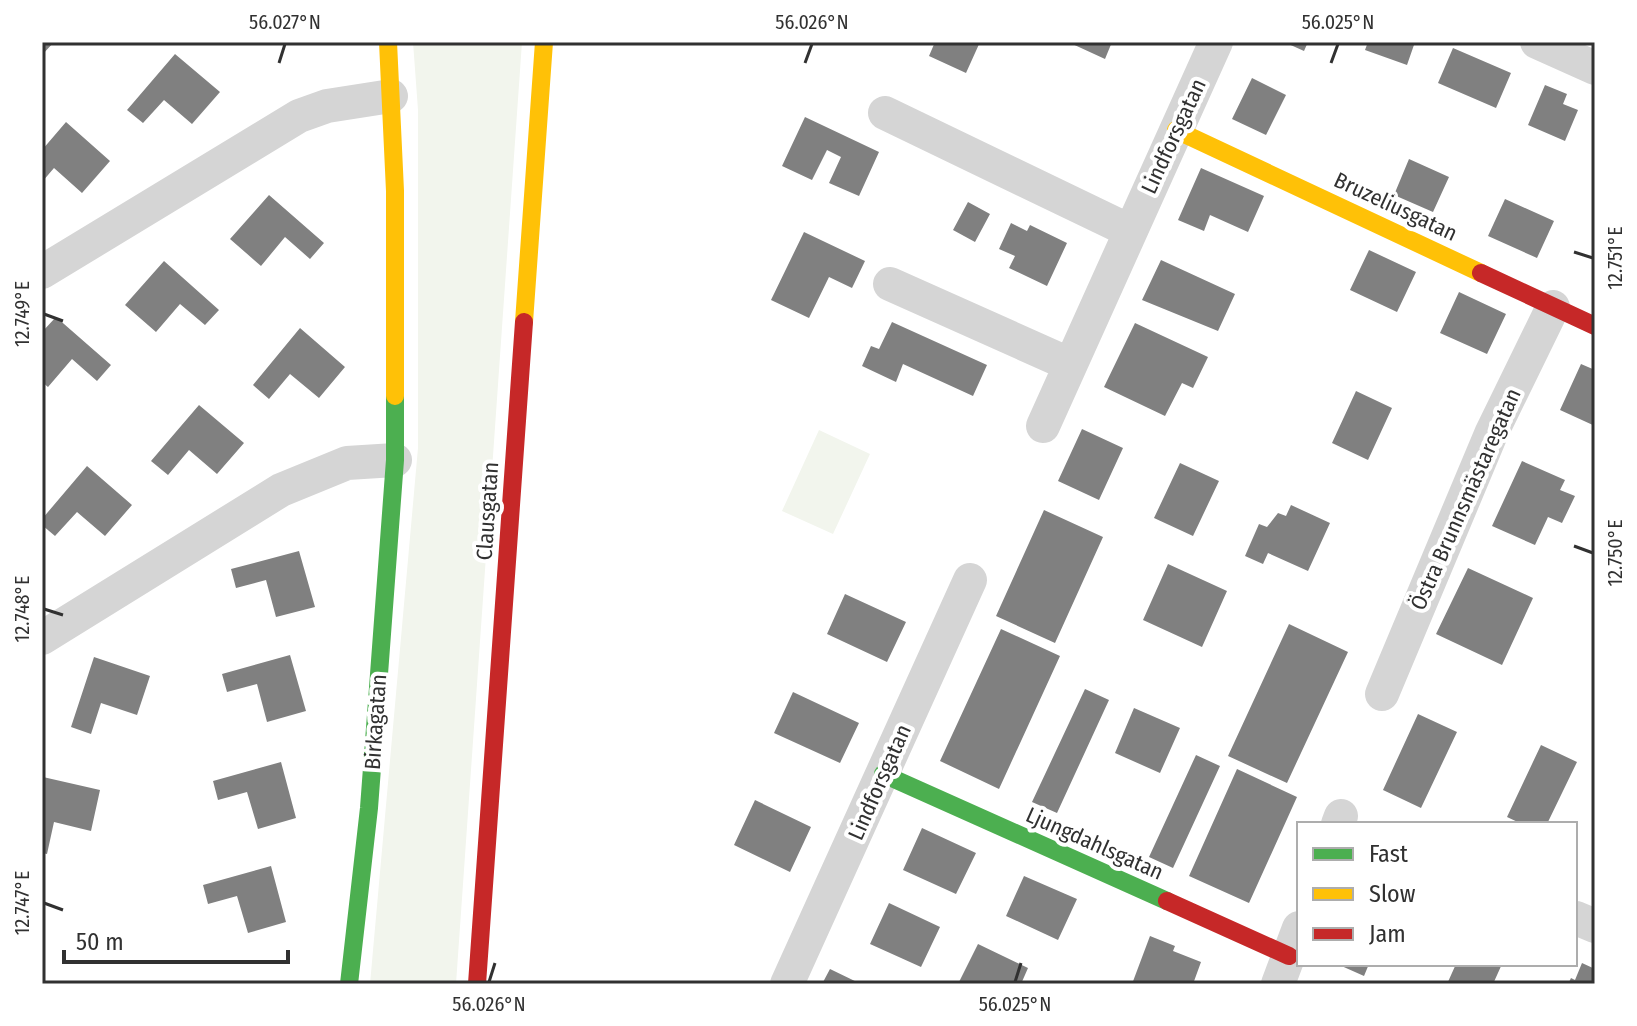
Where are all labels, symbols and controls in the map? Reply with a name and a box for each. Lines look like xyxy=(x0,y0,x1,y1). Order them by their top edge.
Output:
text: 56.027°N xyxy=(249,10,321,34)
text: 56.026°N xyxy=(775,10,849,34)
text: 56.025°N xyxy=(1302,10,1374,34)
street label: Lindforsgatan xyxy=(1135,74,1212,198)
street label: Bruzeliusgatan xyxy=(1330,166,1462,247)
text: 12.751°E xyxy=(1603,226,1627,290)
text: 12.749°E xyxy=(10,281,34,347)
street label: Östra Brunnsmästaregatan xyxy=(1404,384,1527,614)
street label: Clausgatan xyxy=(471,461,504,561)
text: 12.750°E xyxy=(1603,519,1627,587)
text: 12.748°E xyxy=(10,576,34,642)
street label: Birkagatan xyxy=(359,673,392,771)
street label: Lindforsgatan xyxy=(842,720,917,844)
street label: Ljungdahlsgatan xyxy=(1022,801,1168,886)
legend xyxy=(1297,822,1577,966)
text: Fast xyxy=(1369,840,1408,868)
text: 12.747°E xyxy=(10,871,34,935)
text: Slow xyxy=(1369,880,1416,908)
scale bar xyxy=(64,914,288,964)
text: Jam xyxy=(1369,920,1406,948)
text: 50 m xyxy=(76,928,124,956)
text: 56.026°N xyxy=(452,992,526,1016)
text: 56.025°N xyxy=(979,992,1051,1016)

